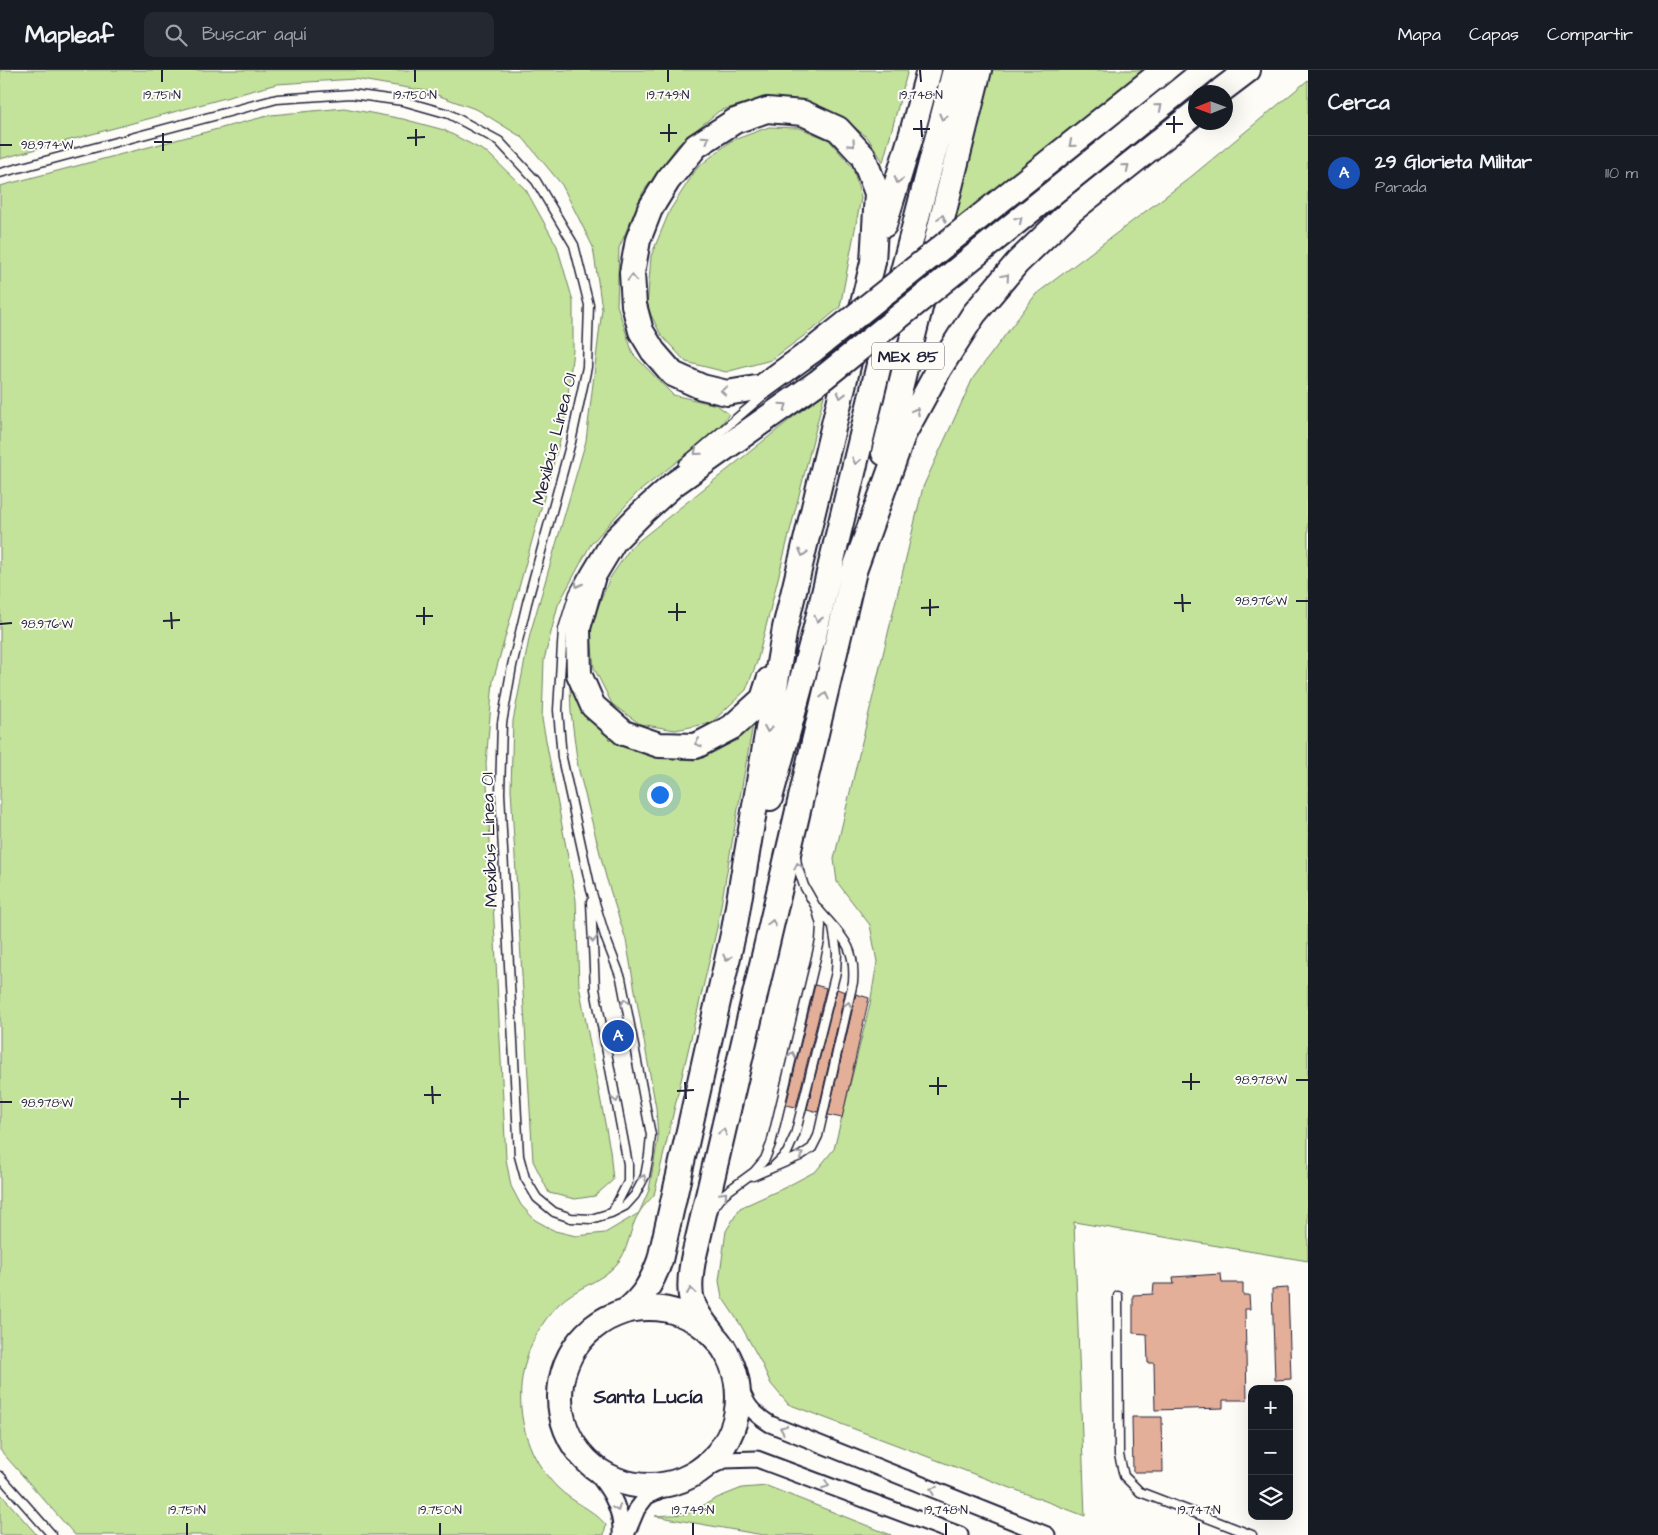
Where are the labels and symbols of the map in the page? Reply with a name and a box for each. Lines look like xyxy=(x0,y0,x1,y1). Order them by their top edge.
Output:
north arrow xyxy=(1188,85,1233,130)
text: 19.751°N xyxy=(143,87,181,104)
text: 19.750°N xyxy=(393,87,437,104)
text: 19.749°N xyxy=(647,87,690,104)
text: 19.748°N xyxy=(899,87,943,104)
one-way arrow xyxy=(1154,103,1163,112)
one-way arrow xyxy=(938,113,949,122)
one-way arrow xyxy=(701,136,710,145)
text: 98.974°W xyxy=(21,137,74,154)
one-way arrow xyxy=(846,138,855,147)
one-way arrow xyxy=(1068,139,1077,148)
one-way arrow xyxy=(1120,165,1129,173)
one-way arrow xyxy=(894,175,904,183)
one-way arrow xyxy=(937,214,947,222)
one-way arrow xyxy=(1013,217,1022,225)
one-way arrow xyxy=(1000,273,1009,282)
one-way arrow xyxy=(627,274,638,282)
road number: MEX 85 xyxy=(872,342,944,370)
street label: Mexibús Línea 01 xyxy=(526,370,583,508)
one-way arrow xyxy=(720,386,728,397)
one-way arrow xyxy=(836,390,847,399)
one-way arrow xyxy=(778,403,788,412)
one-way arrow xyxy=(910,407,920,416)
one-way arrow xyxy=(694,446,703,455)
one-way arrow xyxy=(851,457,862,466)
one-way arrow xyxy=(798,548,809,557)
one-way arrow xyxy=(574,579,584,588)
text: 98.976°W xyxy=(1235,593,1288,610)
one-way arrow xyxy=(813,615,824,624)
text: 98.976°W xyxy=(21,616,74,633)
one-way arrow xyxy=(819,692,830,701)
one-way arrow xyxy=(763,725,773,734)
one-way arrow xyxy=(694,738,703,748)
street label: Mexibús Línea 01 xyxy=(475,772,504,908)
your location xyxy=(647,782,673,808)
one-way arrow xyxy=(793,862,804,871)
one-way arrow xyxy=(766,918,777,927)
one-way arrow xyxy=(588,935,599,943)
one-way arrow xyxy=(722,954,733,963)
one-way arrow xyxy=(621,997,631,1006)
one-way arrow xyxy=(842,1000,853,1009)
pin: A xyxy=(602,1017,634,1055)
one-way arrow xyxy=(786,1051,797,1060)
text: 98.978°W xyxy=(1235,1072,1288,1089)
text: 98.978°W xyxy=(21,1095,74,1112)
one-way arrow xyxy=(610,1095,621,1104)
one-way arrow xyxy=(717,1128,728,1136)
one-way arrow xyxy=(794,1152,803,1162)
one-way arrow xyxy=(637,1174,647,1183)
one-way arrow xyxy=(718,1192,727,1201)
one-way arrow xyxy=(686,1286,697,1294)
district label: Santa Lucía xyxy=(592,1383,703,1411)
one-way arrow xyxy=(779,1425,787,1435)
one-way arrow xyxy=(821,1479,830,1489)
one-way arrow xyxy=(929,1485,938,1496)
text: 19.751°N xyxy=(168,1502,206,1519)
text: 19.750°N xyxy=(418,1502,462,1519)
text: 19.749°N xyxy=(672,1502,715,1519)
text: 19.748°N xyxy=(924,1502,968,1519)
text: 19.747°N xyxy=(1177,1502,1221,1519)
one-way arrow xyxy=(611,1503,621,1512)

